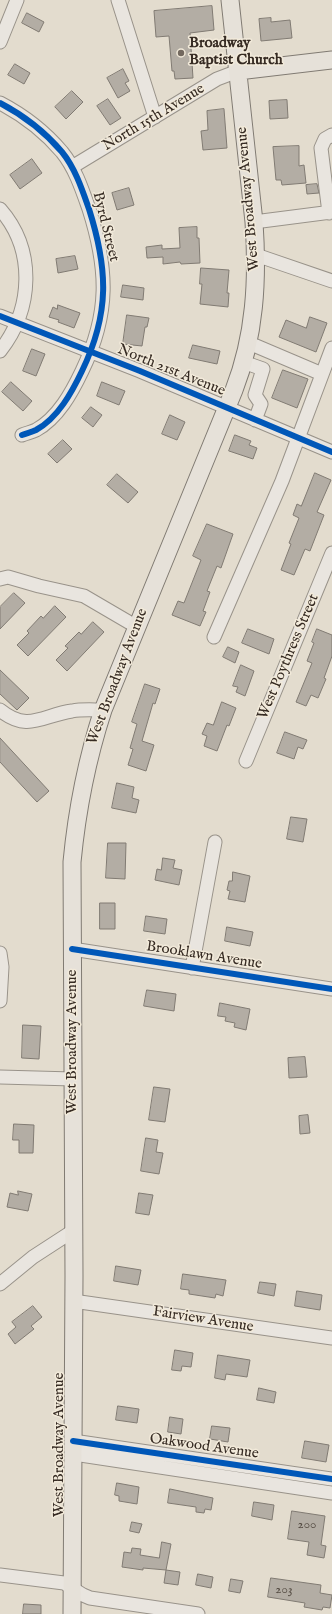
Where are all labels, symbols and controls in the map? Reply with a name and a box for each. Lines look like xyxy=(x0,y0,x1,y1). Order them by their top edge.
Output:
place label: Broadway Baptist Church xyxy=(189,35,283,70)
marker: Broadway Baptist Church xyxy=(176,48,186,58)
street label: North 15th Avenue xyxy=(100,80,208,156)
street label: West Broadway Avenue xyxy=(234,126,264,272)
street label: Byrd Street xyxy=(88,190,122,264)
street label: North 21st Avenue xyxy=(114,341,228,401)
street label: West Poythress Street xyxy=(254,592,324,722)
street label: West Broadway Avenue xyxy=(84,606,152,748)
street label: Brooklawn Avenue xyxy=(145,938,263,974)
street label: West Broadway Avenue xyxy=(64,970,82,1114)
street label: Fairview Avenue xyxy=(151,1303,255,1337)
street label: West Broadway Avenue xyxy=(51,1373,69,1517)
street label: Oakwood Avenue xyxy=(148,1430,260,1464)
house number: 200 xyxy=(298,1517,316,1533)
house number: 203 xyxy=(275,1582,293,1598)

